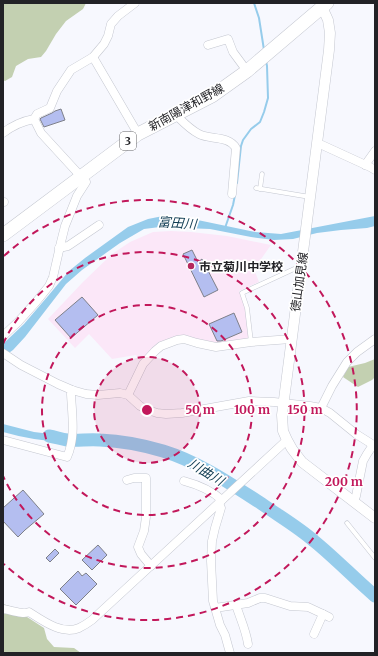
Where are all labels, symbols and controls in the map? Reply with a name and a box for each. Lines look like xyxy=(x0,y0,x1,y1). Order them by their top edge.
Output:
street label: 新南陽津和野線 xyxy=(146,80,226,134)
road number: 3 xyxy=(120,132,136,150)
water label: 富田川 xyxy=(157,213,199,233)
street label: 徳山加見線 xyxy=(287,251,311,313)
place label: 市立菊川中学校 xyxy=(199,259,283,274)
marker: 市立菊川中学校 xyxy=(186,261,196,271)
text: 50 m xyxy=(185,402,215,417)
text: 100 m xyxy=(234,402,270,417)
text: 150 m xyxy=(288,402,323,417)
centre of rings xyxy=(140,403,154,417)
water label: 川曲川 xyxy=(185,455,229,490)
text: 200 m xyxy=(325,474,363,489)

